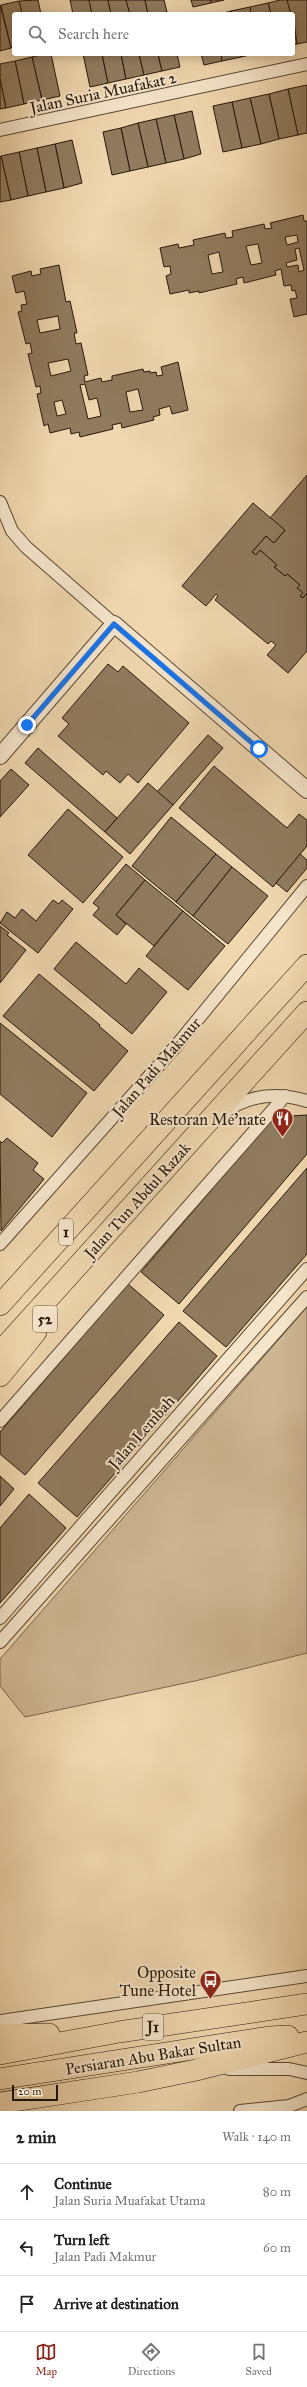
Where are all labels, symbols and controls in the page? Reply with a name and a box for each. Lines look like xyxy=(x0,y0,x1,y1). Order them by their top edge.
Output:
search box xyxy=(12,12,295,56)
icon: search xyxy=(26,23,48,45)
text: Search here xyxy=(58,25,129,43)
street label: Jalan Suria Muafakat 2 xyxy=(26,68,178,119)
route end xyxy=(18,716,36,734)
route start xyxy=(250,740,268,758)
street label: Jalan Padi Makmur xyxy=(107,1014,206,1123)
restaurant icon: Restoran Me’nate xyxy=(269,1106,295,1139)
place label: Restoran Me’nate xyxy=(149,1110,266,1129)
street label: Jalan Tun Abdul Razak xyxy=(79,1138,196,1265)
road number: 1 xyxy=(59,1219,73,1245)
road number: 52 xyxy=(33,1306,57,1332)
street label: Jalan Lembah xyxy=(103,1392,179,1475)
place label: Opposite Tune Hotel xyxy=(120,1963,197,2000)
bus stop icon: Opposite Tune Hotel xyxy=(198,1968,224,2001)
road number: J1 xyxy=(143,2014,163,2040)
street label: Persiaran Abu Bakar Sultan xyxy=(64,2032,243,2079)
scale bar xyxy=(12,2083,58,2102)
text: 20 m xyxy=(18,2085,41,2098)
text: 2 min xyxy=(16,2127,56,2148)
text: Walk · 140 m xyxy=(222,2129,291,2145)
text: Continue xyxy=(54,2175,112,2193)
icon: ahead xyxy=(16,2181,38,2203)
text: 80 m xyxy=(263,2184,291,2200)
text: Jalan Suria Muafakat Utama xyxy=(54,2193,205,2209)
text: Turn left xyxy=(54,2231,110,2249)
icon: left xyxy=(16,2237,38,2259)
text: 60 m xyxy=(263,2240,291,2256)
text: Jalan Padi Makmur xyxy=(54,2249,156,2265)
icon: arrive xyxy=(16,2293,38,2315)
text: Arrive at destination xyxy=(54,2295,179,2313)
tab: Map xyxy=(35,2341,57,2378)
tab: Directions xyxy=(128,2341,175,2378)
tab: Saved xyxy=(246,2341,272,2378)

